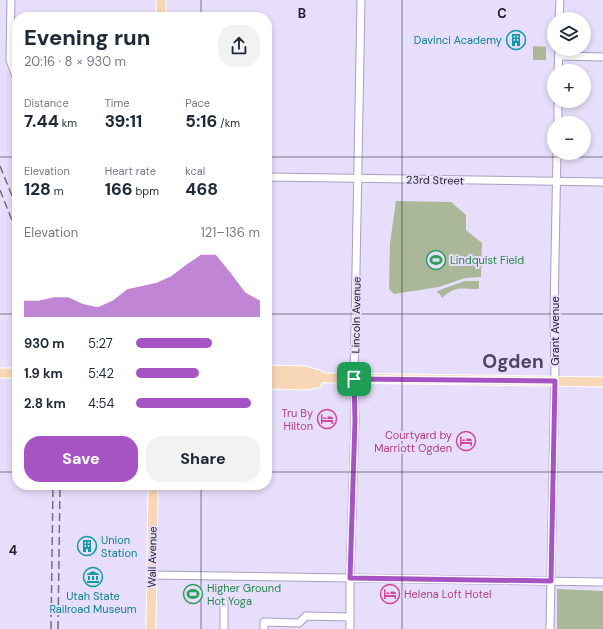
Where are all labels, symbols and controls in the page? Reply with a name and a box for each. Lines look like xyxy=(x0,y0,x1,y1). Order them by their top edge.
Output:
text: B xyxy=(298,5,306,22)
text: C xyxy=(497,5,507,22)
map controls xyxy=(547,12,591,160)
button: layers xyxy=(547,12,591,56)
text: Evening run xyxy=(24,23,150,52)
button: share xyxy=(218,25,260,67)
building icon: Davinci Academy xyxy=(505,29,527,51)
place label: Davinci Academy xyxy=(414,33,502,47)
text: 20:16 · 8 × 930 m xyxy=(24,53,126,70)
button: + xyxy=(547,64,591,108)
text: Distance xyxy=(24,96,69,110)
text: Time xyxy=(105,96,130,110)
text: Pace xyxy=(185,96,210,110)
text: 7.44 xyxy=(24,110,59,132)
text: 39:11 xyxy=(105,110,142,132)
text: 5:16 xyxy=(185,110,217,132)
text: km xyxy=(59,116,77,130)
text: /km xyxy=(217,116,240,130)
button: − xyxy=(547,116,591,160)
text: Elevation xyxy=(24,164,70,178)
text: Heart rate xyxy=(105,164,156,178)
text: kcal xyxy=(185,164,205,178)
street label: 23rd Street xyxy=(406,172,464,188)
text: 128 xyxy=(24,178,51,200)
text: 166 xyxy=(105,178,133,200)
text: 468 xyxy=(185,178,218,200)
text: m xyxy=(51,184,64,198)
text: bpm xyxy=(133,184,159,198)
text: Elevation xyxy=(24,224,78,241)
text: 121–136 m xyxy=(201,224,260,241)
sports icon: Lindquist Field xyxy=(425,249,447,271)
place label: Lindquist Field xyxy=(450,253,524,267)
street label: Lincoln Avenue xyxy=(348,277,364,353)
street label: Grant Avenue xyxy=(548,296,562,366)
text: 930 m xyxy=(24,335,64,352)
text: 5:27 xyxy=(88,335,113,352)
district label: Ogden xyxy=(482,349,544,374)
pin xyxy=(337,362,371,396)
text: 1.9 km xyxy=(24,365,63,382)
text: 5:42 xyxy=(88,365,114,382)
icon: arrive xyxy=(343,368,365,390)
text: 2.8 km xyxy=(24,395,66,412)
text: 4:54 xyxy=(88,395,114,412)
place label: Tru By Hilton xyxy=(281,406,313,433)
hotel icon: Tru By Hilton xyxy=(316,408,338,430)
place label: Courtyard by Marriott Ogden xyxy=(374,428,452,455)
hotel icon: Courtyard by Marriott Ogden xyxy=(455,430,477,452)
button: Save xyxy=(24,436,138,482)
button: Share xyxy=(146,436,260,482)
street label: Wall Avenue xyxy=(144,526,160,588)
place label: Union Station xyxy=(101,533,137,560)
building icon: Union Station xyxy=(76,535,98,557)
text: 4 xyxy=(9,542,17,559)
museum icon: Utah State Railroad Museum xyxy=(82,566,104,588)
place label: Higher Ground Hot Yoga xyxy=(207,581,281,608)
sports icon: Higher Ground Hot Yoga xyxy=(182,583,204,605)
hotel icon: Helena Loft Hotel xyxy=(379,583,401,605)
place label: Helena Loft Hotel xyxy=(404,587,491,601)
place label: Utah State Railroad Museum xyxy=(49,589,137,616)

